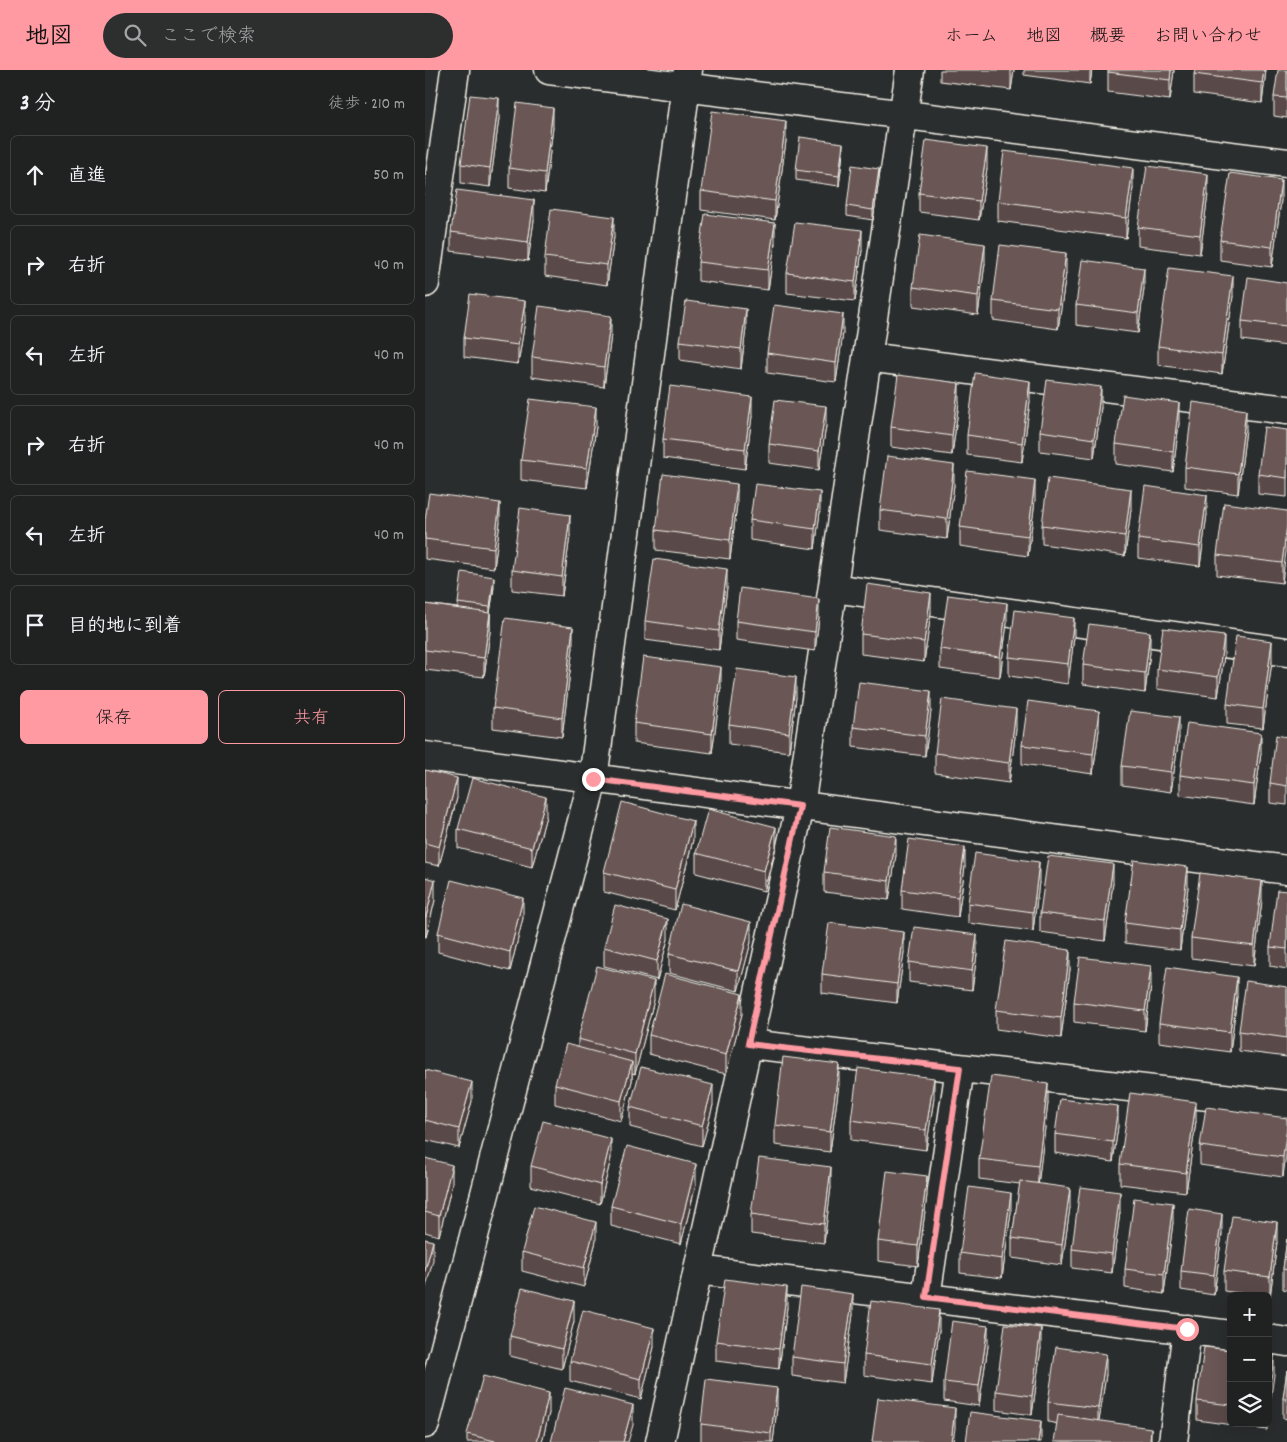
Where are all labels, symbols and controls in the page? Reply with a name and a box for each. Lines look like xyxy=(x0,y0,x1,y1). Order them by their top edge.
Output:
search box xyxy=(103,13,453,58)
text: 地図 xyxy=(25,21,73,55)
icon: search xyxy=(121,21,149,49)
text: ここで検索 xyxy=(161,24,256,51)
text: ホーム xyxy=(945,25,998,50)
text: 地図 xyxy=(1026,25,1062,50)
text: 概要 xyxy=(1090,25,1126,50)
text: お問い合わせ xyxy=(1154,25,1262,50)
text: 3 分 xyxy=(20,90,55,120)
text: 徒歩 · 210 m xyxy=(328,93,405,116)
icon: ahead xyxy=(21,161,49,189)
text: 直進 xyxy=(68,164,106,191)
text: 50 m xyxy=(373,164,404,187)
icon: right xyxy=(21,251,49,279)
text: 右折 xyxy=(68,254,106,281)
text: 40 m xyxy=(374,254,404,277)
icon: left xyxy=(21,341,49,369)
text: 左折 xyxy=(68,344,106,371)
text: 40 m xyxy=(374,344,404,367)
icon: right xyxy=(21,431,49,459)
text: 右折 xyxy=(68,434,106,461)
text: 40 m xyxy=(374,434,404,457)
icon: left xyxy=(21,521,49,549)
text: 左折 xyxy=(68,524,106,551)
text: 40 m xyxy=(374,524,404,547)
icon: arrive xyxy=(21,611,49,639)
text: 目的地に到着 xyxy=(68,614,182,641)
button: 保存 xyxy=(20,690,208,744)
button: 共有 xyxy=(218,690,405,744)
route end xyxy=(582,768,605,791)
map controls xyxy=(1227,1292,1272,1427)
button: + xyxy=(1227,1292,1272,1337)
route start xyxy=(1176,1318,1199,1341)
button: − xyxy=(1227,1337,1272,1382)
button: layers xyxy=(1227,1382,1272,1427)

